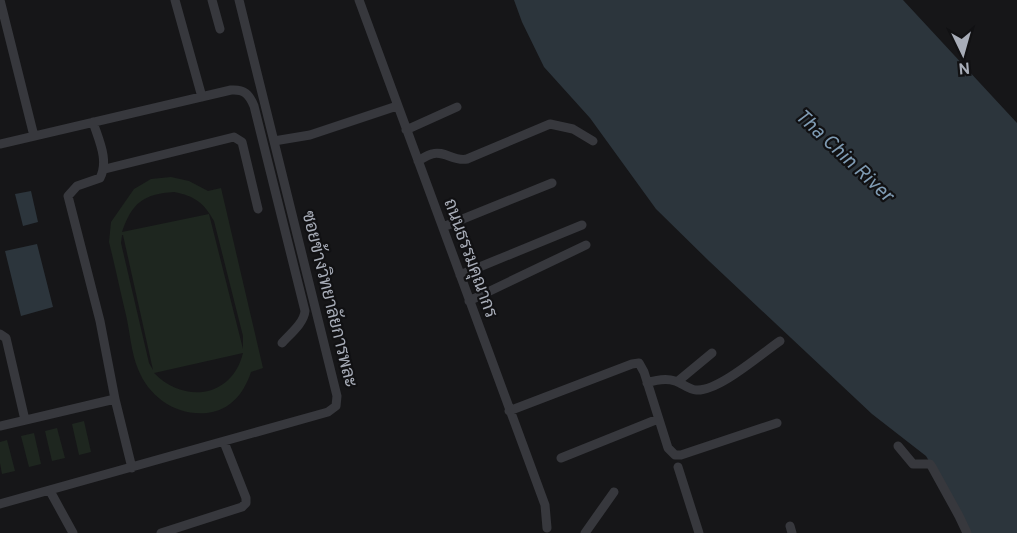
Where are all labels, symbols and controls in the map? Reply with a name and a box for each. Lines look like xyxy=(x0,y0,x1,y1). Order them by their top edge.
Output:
north arrow xyxy=(933,24,993,84)
text: N xyxy=(958,56,971,77)
water label: Tha Chin River xyxy=(789,104,900,210)
street label: ถนนธรรมคุณากร xyxy=(437,196,502,322)
street label: ซอยข้างวิทยาลัยการพละ xyxy=(295,208,364,390)

